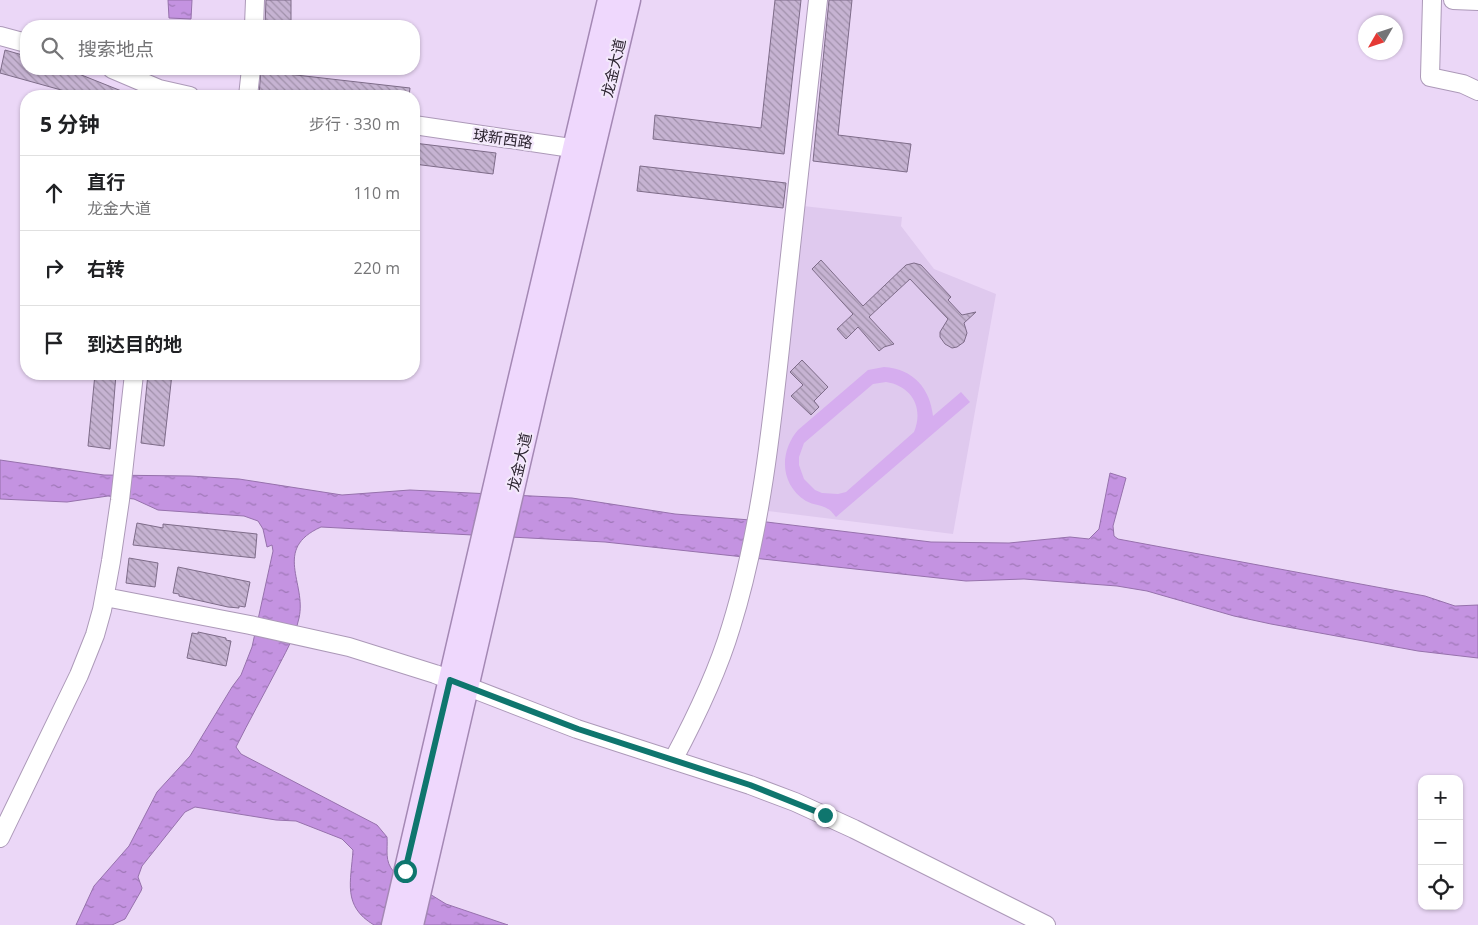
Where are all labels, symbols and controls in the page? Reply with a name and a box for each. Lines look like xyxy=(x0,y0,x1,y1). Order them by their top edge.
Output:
north arrow xyxy=(1358,15,1403,60)
search box xyxy=(20,20,420,75)
icon: search xyxy=(38,34,66,62)
text: 搜索地点 xyxy=(78,36,154,62)
street label: 龙金大道 xyxy=(597,37,629,99)
text: 5 分钟 xyxy=(40,110,99,138)
text: 步行 · 330 m xyxy=(309,113,400,135)
street label: 球新西路 xyxy=(472,124,534,152)
text: 直行 xyxy=(87,169,125,195)
icon: ahead xyxy=(40,179,68,207)
text: 110 m xyxy=(354,182,400,204)
text: 龙金大道 xyxy=(87,197,151,219)
icon: right xyxy=(40,254,68,282)
text: 右转 xyxy=(87,256,125,282)
text: 220 m xyxy=(354,257,400,279)
icon: arrive xyxy=(40,329,68,357)
text: 到达目的地 xyxy=(87,331,182,357)
street label: 龙金大道 xyxy=(503,431,535,493)
map controls xyxy=(1418,775,1463,910)
button: + xyxy=(1418,775,1463,820)
route end xyxy=(814,804,837,827)
button: − xyxy=(1418,820,1463,865)
route start xyxy=(394,860,417,883)
button: locate xyxy=(1418,865,1463,910)

